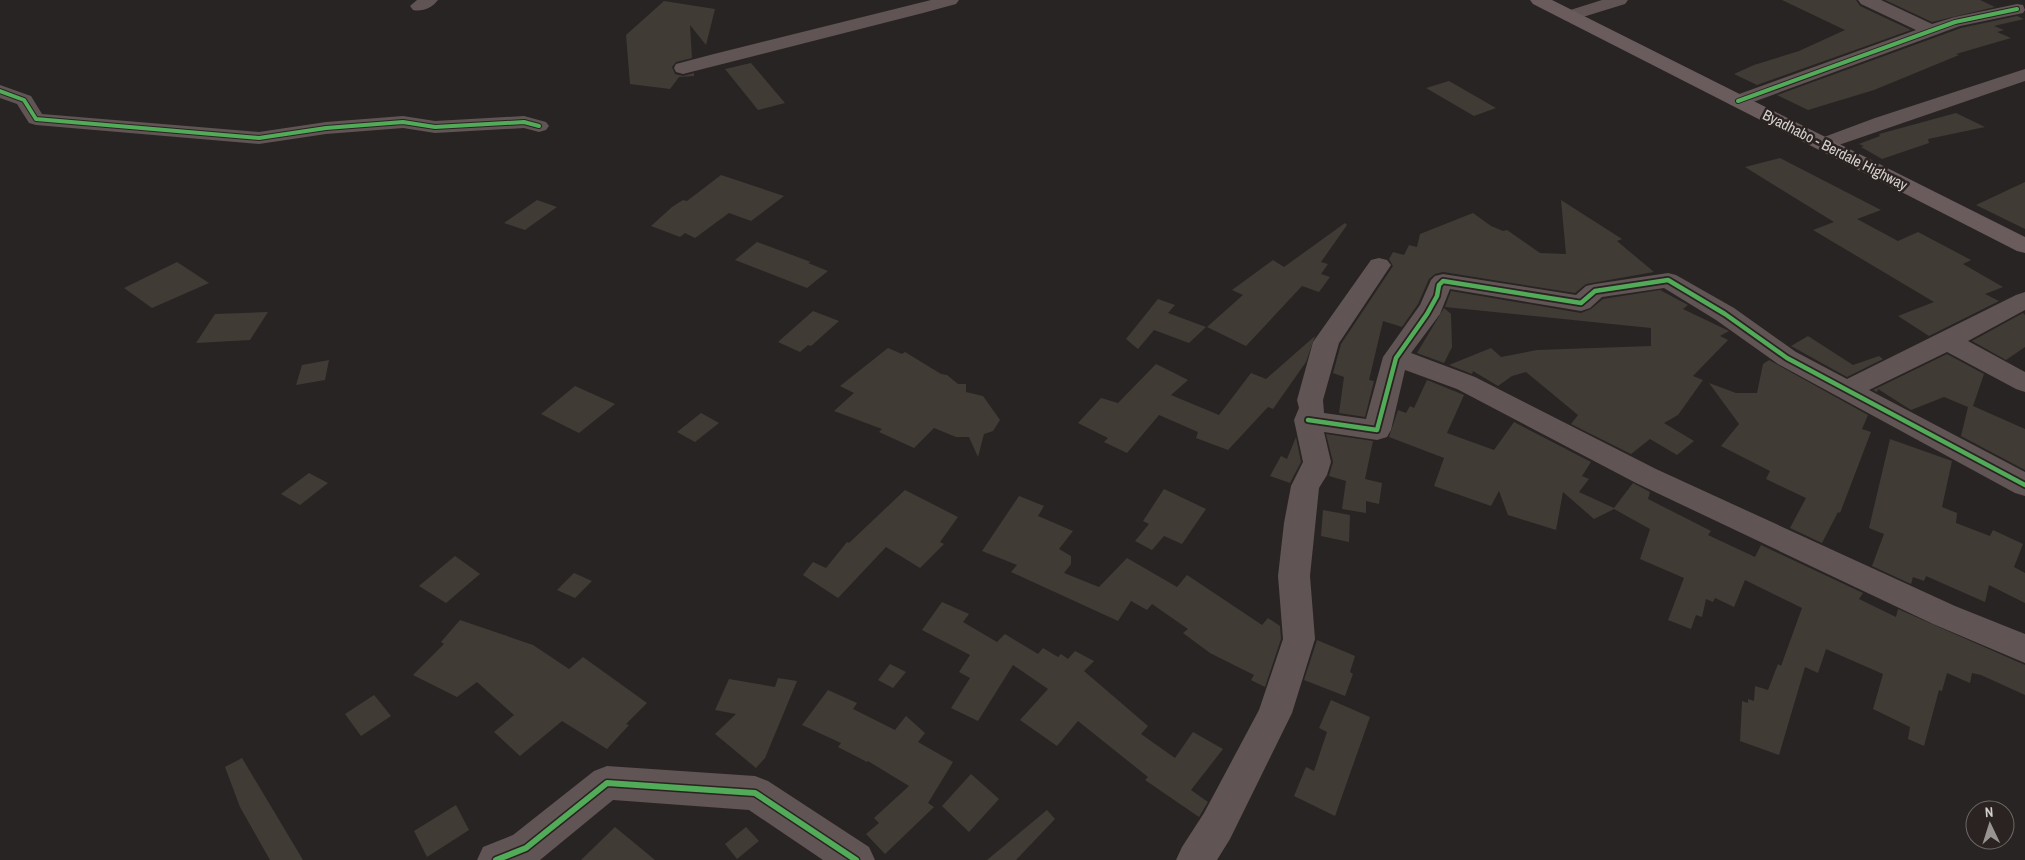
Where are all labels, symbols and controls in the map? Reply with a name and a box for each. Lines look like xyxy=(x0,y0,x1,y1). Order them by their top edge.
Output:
street label: Byadhabo - Berdale Highway xyxy=(1759,104,1912,196)
north arrow xyxy=(1965,800,2015,850)
text: N xyxy=(1984,803,1994,821)

